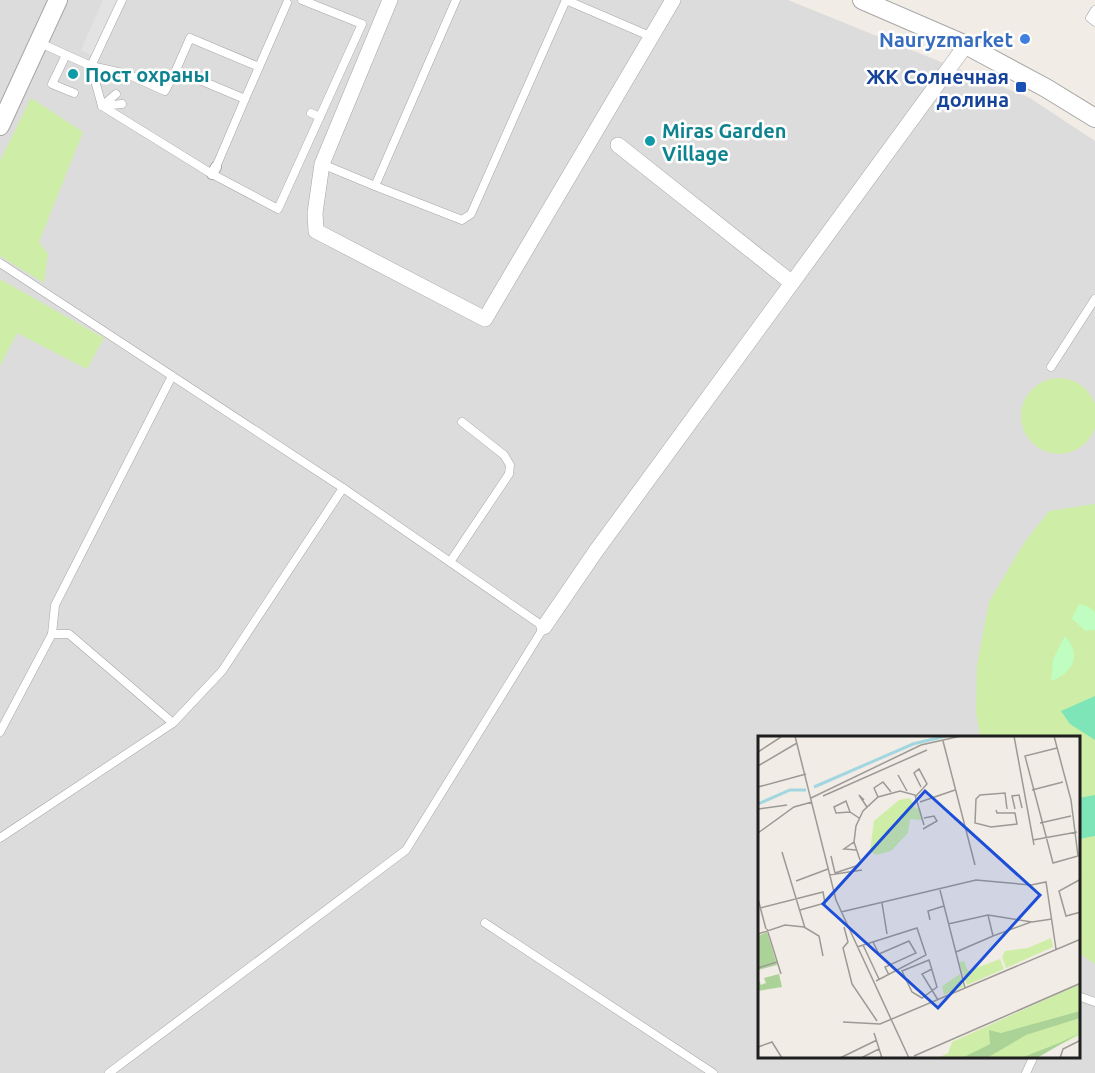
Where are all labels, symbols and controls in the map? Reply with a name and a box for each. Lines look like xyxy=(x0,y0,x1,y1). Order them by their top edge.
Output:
place label: Nauryzmarket xyxy=(879,28,1013,51)
marker: Nauryzmarket xyxy=(1018,32,1032,46)
place label: Пост охраны xyxy=(85,63,209,86)
place label: ЖК Солнечная долина xyxy=(866,65,1009,111)
marker: Пост охраны xyxy=(66,67,80,81)
marker: ЖК Солнечная долина xyxy=(1014,80,1028,94)
place label: Miras Garden Village xyxy=(662,119,786,165)
marker: Miras Garden Village xyxy=(643,134,657,148)
inset map xyxy=(758,736,1080,1058)

